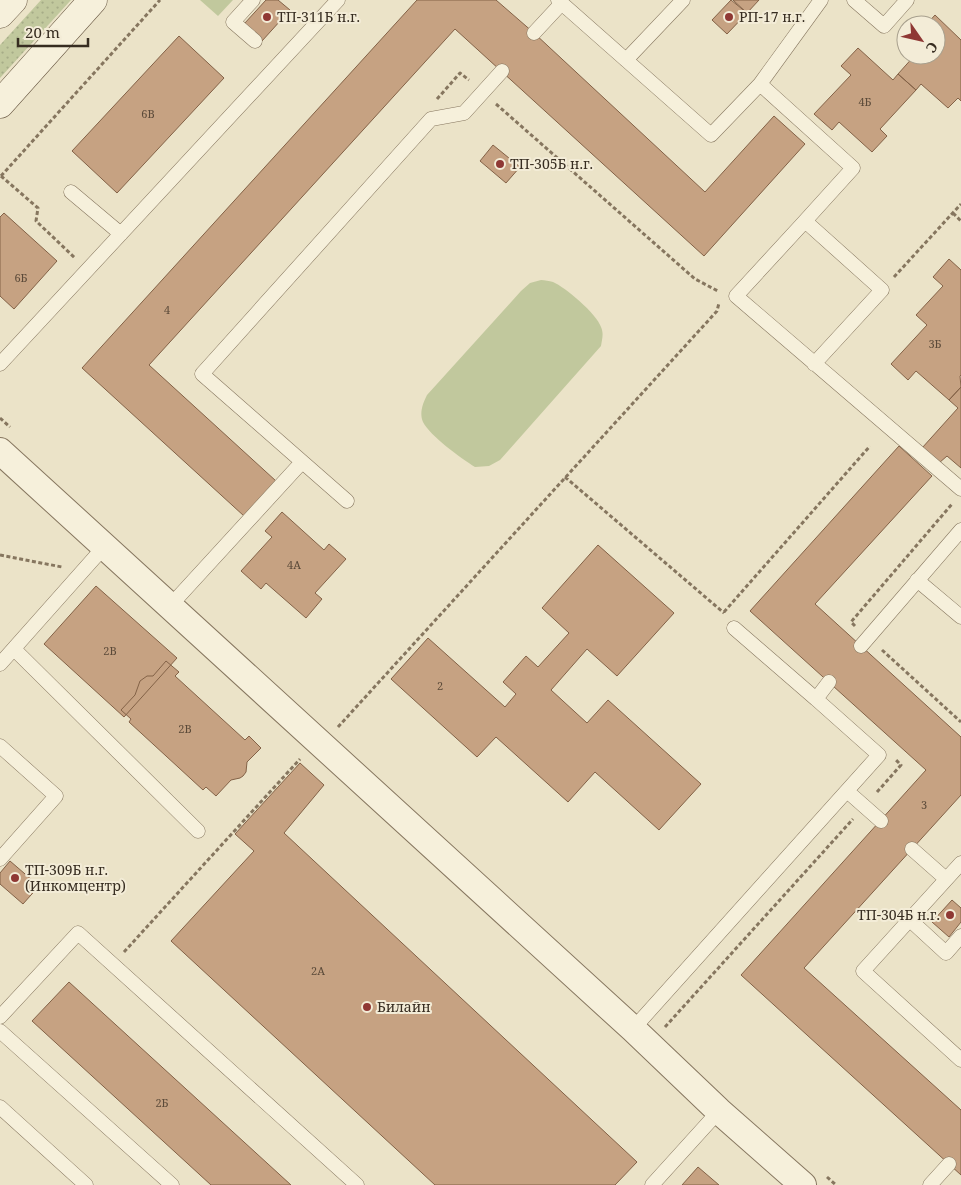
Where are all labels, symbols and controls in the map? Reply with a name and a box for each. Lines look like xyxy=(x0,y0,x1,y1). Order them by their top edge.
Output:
place label: ТП-311Б н.г. xyxy=(277,7,360,26)
place label: РП-17 н.г. xyxy=(739,7,805,26)
marker: ТП-311Б н.г. xyxy=(261,11,273,23)
marker: РП-17 н.г. xyxy=(723,11,735,23)
scale bar xyxy=(18,15,88,47)
north arrow xyxy=(896,15,946,65)
text: 20 m xyxy=(25,22,60,42)
text: С xyxy=(922,38,943,57)
house number: 4Б xyxy=(858,94,872,109)
house number: 6В xyxy=(141,106,155,121)
place label: ТП-305Б н.г. xyxy=(510,154,593,173)
marker: ТП-305Б н.г. xyxy=(494,158,506,170)
house number: 6Б xyxy=(14,270,28,285)
house number: 4 xyxy=(164,302,170,317)
house number: 3Б xyxy=(928,336,942,351)
house number: 4А xyxy=(287,557,301,572)
house number: 2В xyxy=(103,643,117,658)
house number: 2 xyxy=(437,678,443,693)
house number: 2В xyxy=(178,721,192,736)
house number: 3 xyxy=(921,797,927,812)
place label: ТП-309Б н.г. (Инкомцентр) xyxy=(25,860,126,895)
marker: ТП-309Б н.г. (Инкомцентр) xyxy=(9,872,21,884)
place label: ТП-304Б н.г. xyxy=(857,905,940,924)
marker: ТП-304Б н.г. xyxy=(944,909,956,921)
house number: 2А xyxy=(311,963,325,978)
place label: Билайн xyxy=(377,997,431,1016)
marker: Билайн xyxy=(361,1001,373,1013)
house number: 2Б xyxy=(155,1095,169,1110)

